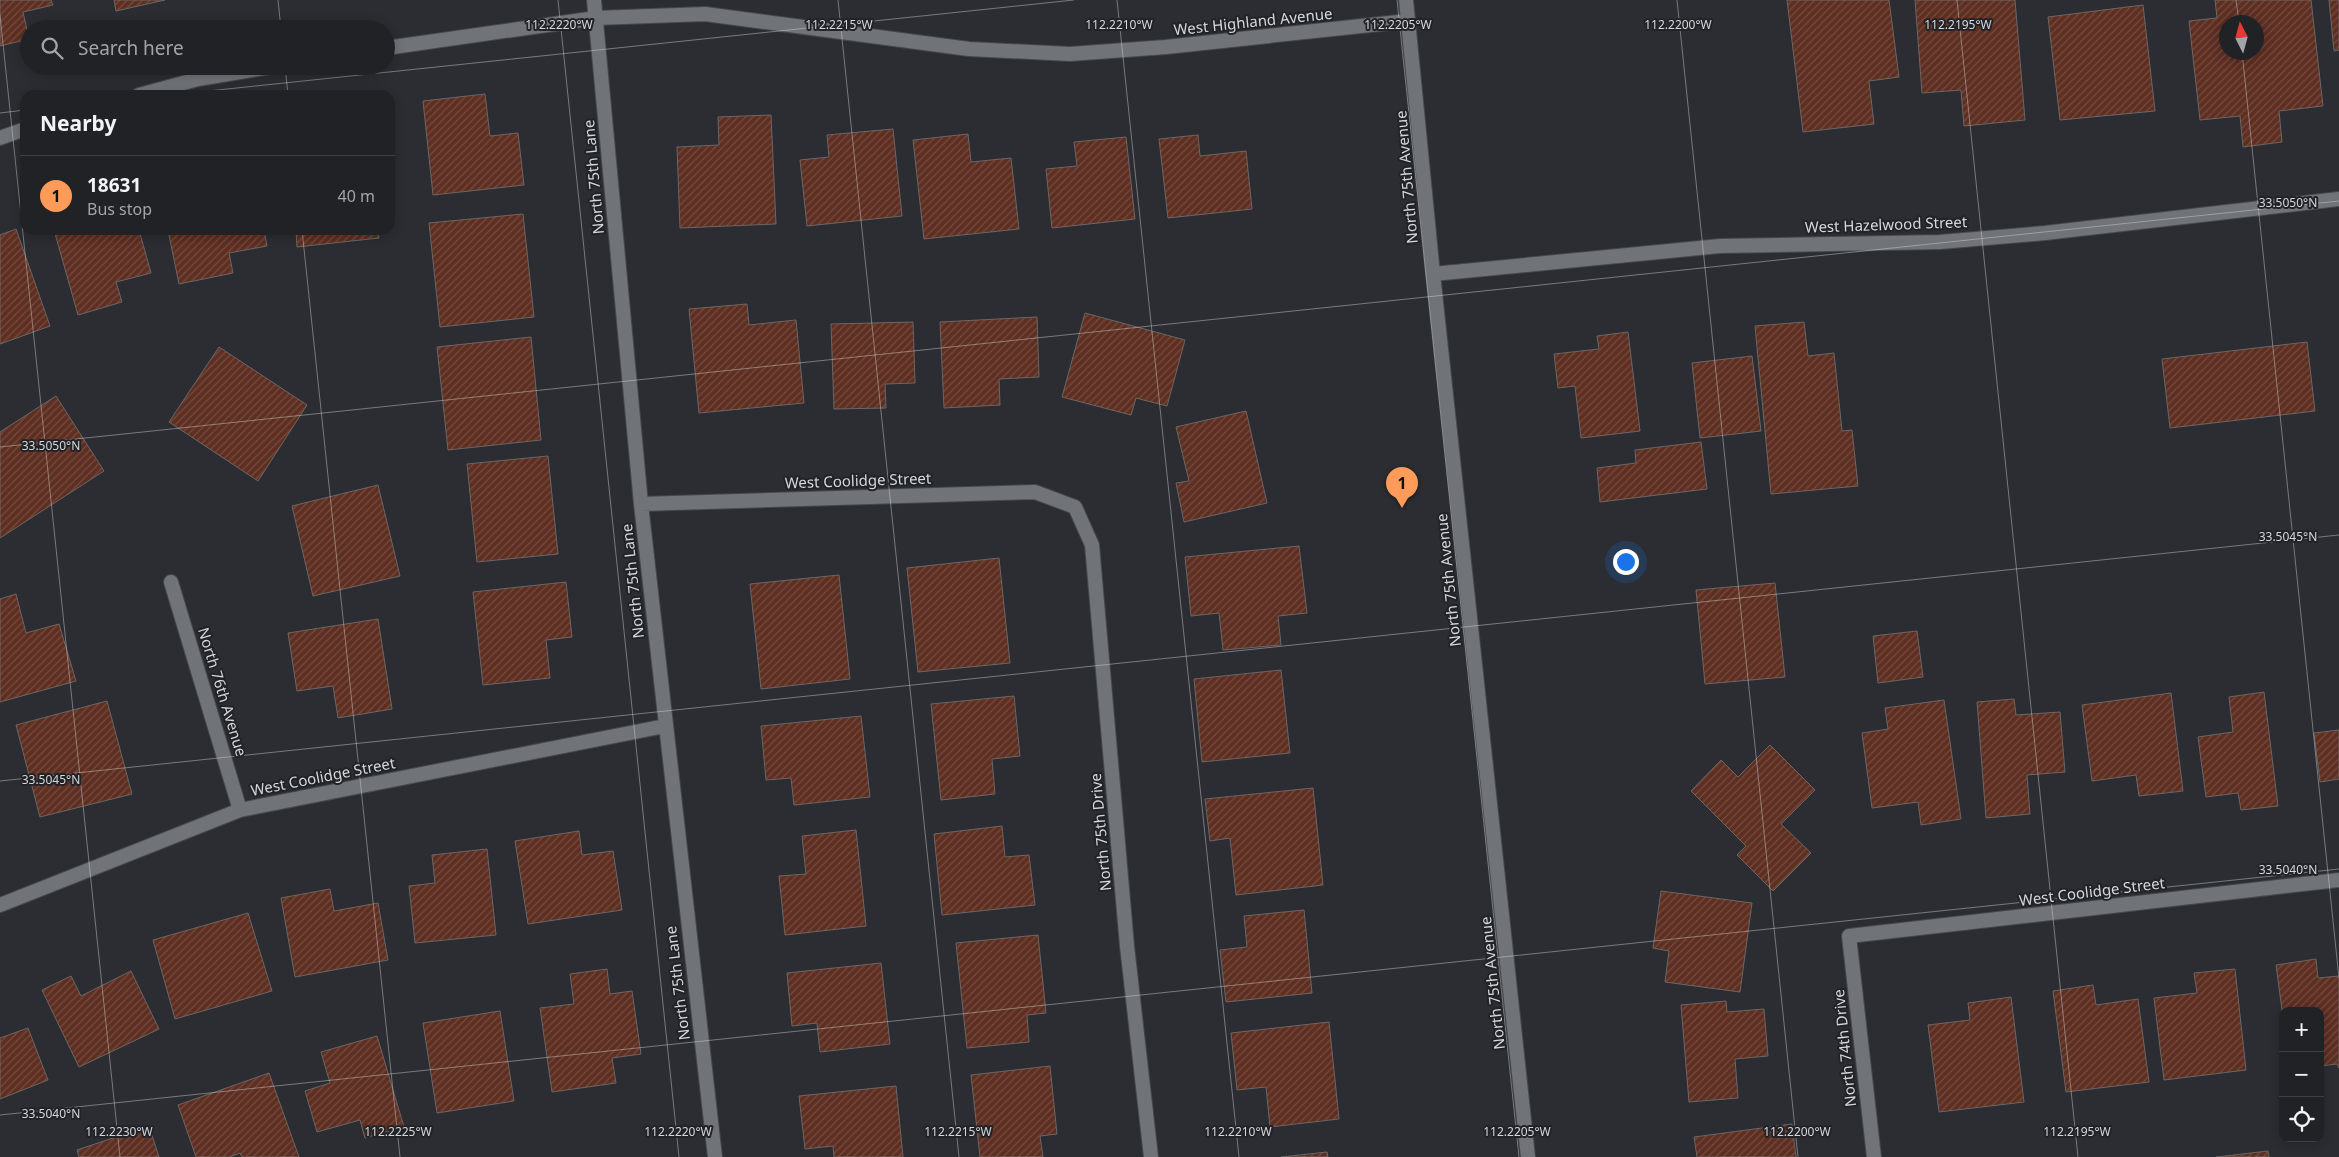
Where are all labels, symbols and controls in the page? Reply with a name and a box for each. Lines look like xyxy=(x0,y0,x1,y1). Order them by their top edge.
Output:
street label: West Highland Avenue xyxy=(1173,3,1333,39)
north arrow xyxy=(2219,15,2264,60)
text: 112.2220°W xyxy=(525,16,593,33)
text: 112.2215°W xyxy=(805,16,873,33)
text: 112.2210°W xyxy=(1085,16,1153,33)
text: 112.2205°W xyxy=(1364,16,1432,33)
text: 112.2200°W xyxy=(1644,16,1712,33)
text: 112.2195°W xyxy=(1924,16,1992,33)
search box xyxy=(20,20,395,75)
icon: search xyxy=(38,34,66,62)
text: Search here xyxy=(78,35,184,61)
text: Nearby xyxy=(40,109,116,137)
street label: North 75th Avenue xyxy=(1390,110,1422,245)
street label: North 75th Lane xyxy=(578,119,608,235)
text: 18631 xyxy=(87,172,141,198)
text: 1 xyxy=(51,185,61,207)
text: 40 m xyxy=(338,185,375,207)
text: 33.5050°N xyxy=(2259,194,2317,211)
text: Bus stop xyxy=(87,198,152,220)
street label: West Hazelwood Street xyxy=(1804,211,1968,237)
text: 33.5050°N xyxy=(22,437,80,454)
street label: West Coolidge Street xyxy=(784,467,932,493)
pin: 1 xyxy=(1386,467,1418,508)
street label: North 75th Avenue xyxy=(1431,513,1465,648)
street label: North 75th Lane xyxy=(616,523,648,639)
text: 33.5045°N xyxy=(2259,528,2317,545)
your location xyxy=(1613,549,1639,575)
street label: North 76th Avenue xyxy=(194,625,252,759)
street label: West Coolidge Street xyxy=(249,752,397,800)
text: 33.5045°N xyxy=(22,771,80,788)
street label: North 75th Drive xyxy=(1085,772,1115,892)
text: 33.5040°N xyxy=(2259,861,2317,878)
street label: West Coolidge Street xyxy=(2018,872,2166,910)
street label: North 75th Avenue xyxy=(1475,916,1509,1051)
street label: North 75th Lane xyxy=(660,925,694,1041)
street label: North 74th Drive xyxy=(1828,988,1860,1108)
map controls xyxy=(2279,1007,2324,1142)
button: + xyxy=(2279,1007,2324,1052)
button: − xyxy=(2279,1052,2324,1097)
button: locate xyxy=(2279,1097,2324,1142)
text: 33.5040°N xyxy=(22,1105,80,1122)
text: 112.2230°W xyxy=(85,1123,153,1140)
text: 112.2225°W xyxy=(364,1123,432,1140)
text: 112.2220°W xyxy=(644,1123,712,1140)
text: 112.2215°W xyxy=(924,1123,992,1140)
text: 112.2210°W xyxy=(1204,1123,1272,1140)
text: 112.2205°W xyxy=(1483,1123,1551,1140)
text: 112.2200°W xyxy=(1763,1123,1831,1140)
text: 112.2195°W xyxy=(2043,1123,2111,1140)

